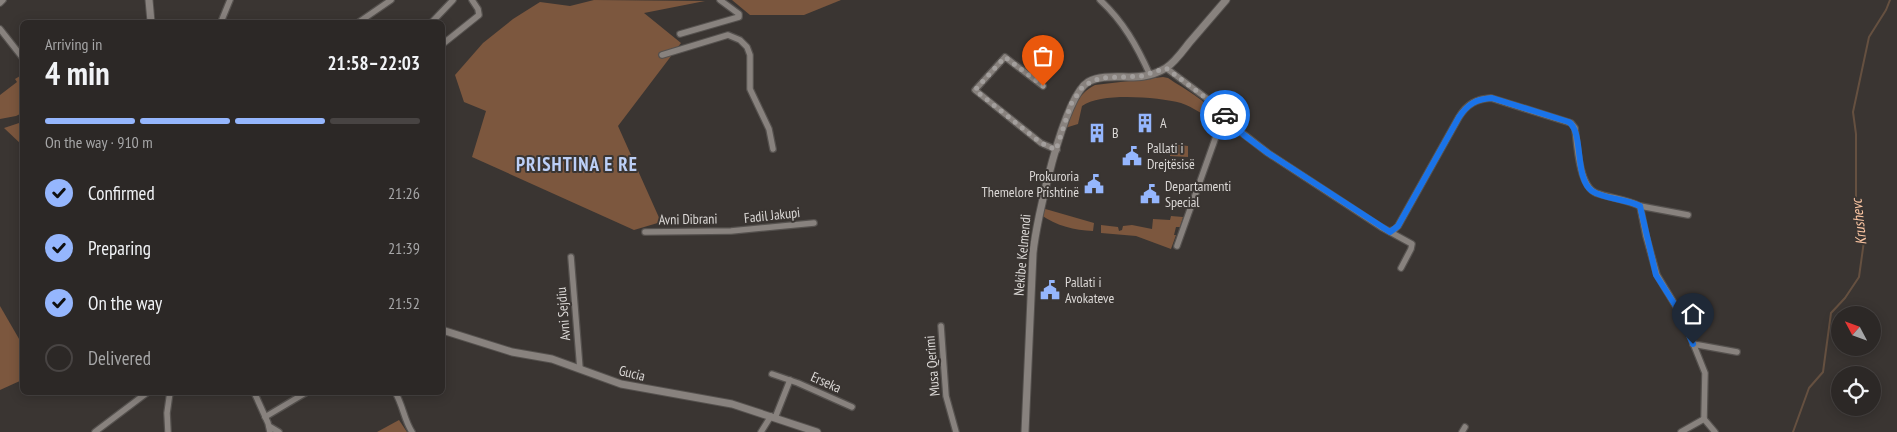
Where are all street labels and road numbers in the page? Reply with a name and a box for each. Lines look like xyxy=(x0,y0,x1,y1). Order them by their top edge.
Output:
street label: Fadil Jakupi xyxy=(743,203,801,227)
street label: Avni Dibrani xyxy=(658,209,718,229)
street label: Nekibe Kelmendi xyxy=(1009,213,1035,297)
street label: Avni Sejdiu xyxy=(552,286,574,342)
street label: Musa Qerimi xyxy=(920,335,944,397)
street label: Gucia xyxy=(617,361,647,385)
street label: Erseka xyxy=(808,367,844,397)

